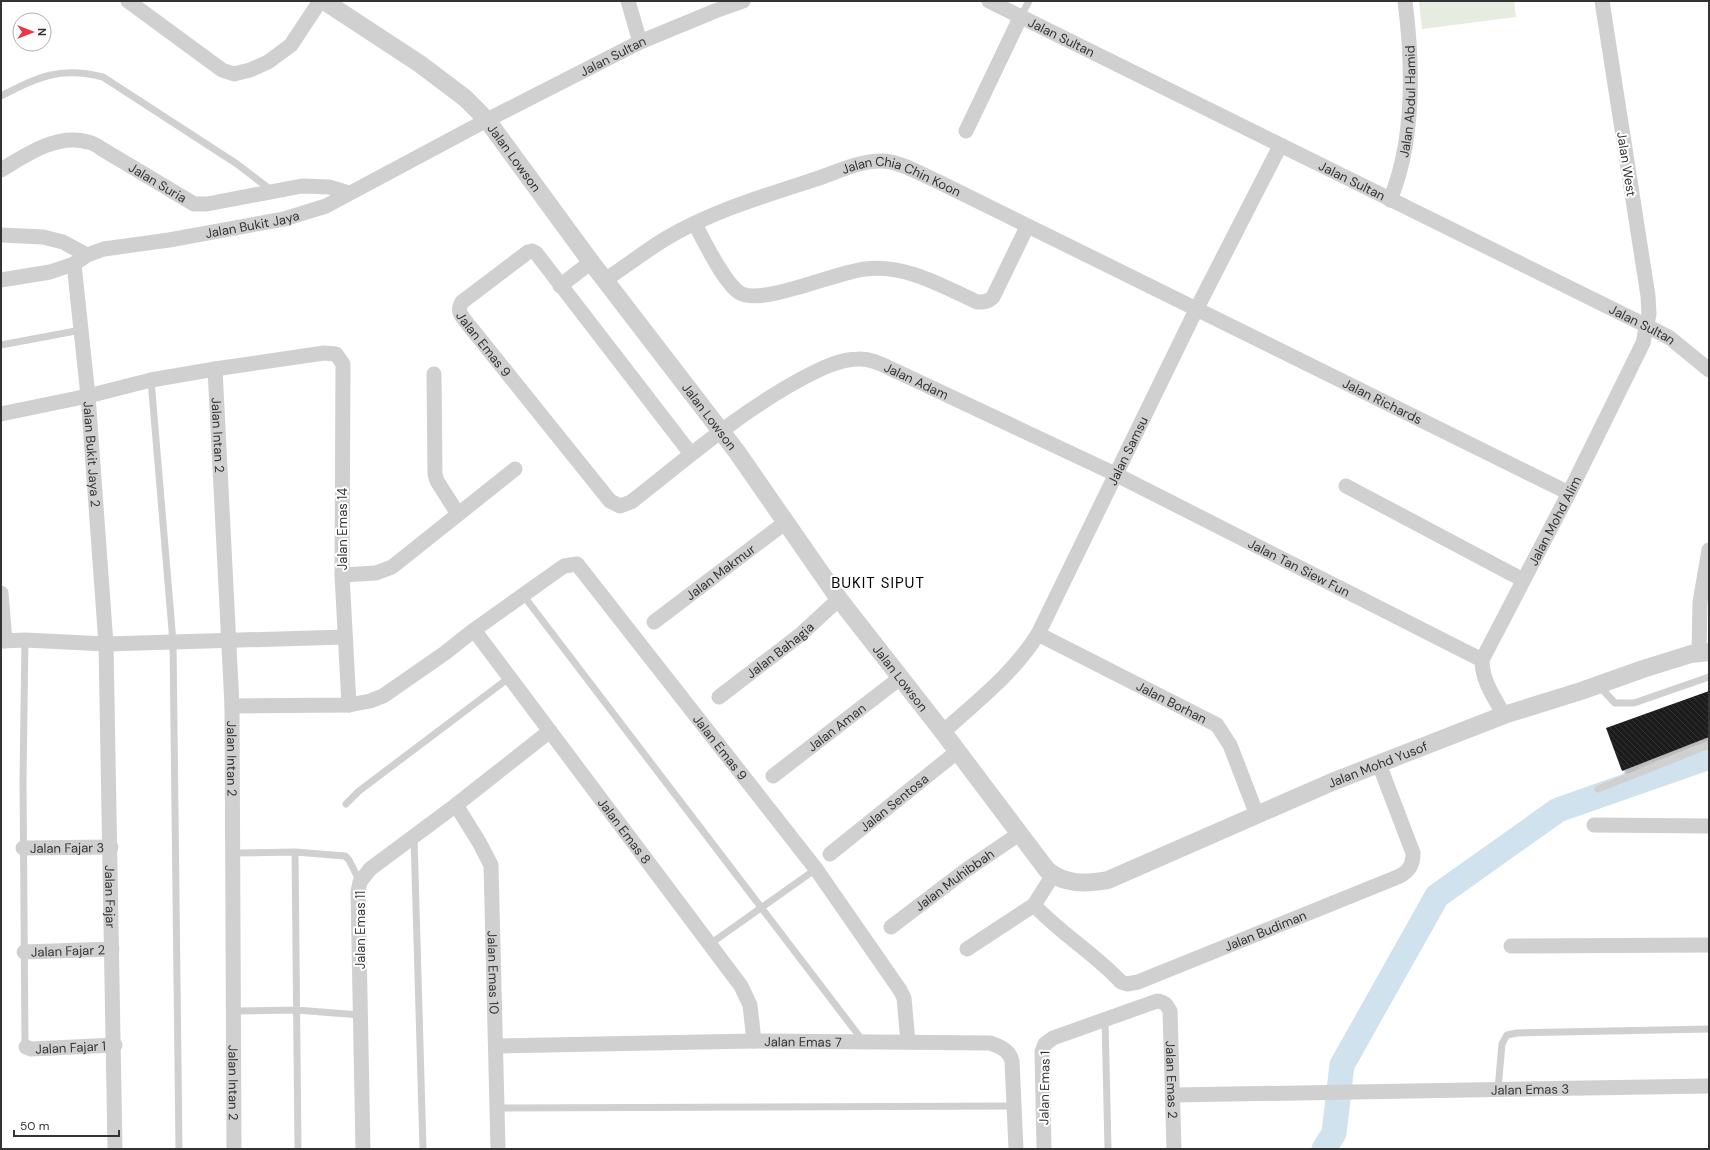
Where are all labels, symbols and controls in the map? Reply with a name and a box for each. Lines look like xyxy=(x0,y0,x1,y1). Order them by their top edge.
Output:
north arrow xyxy=(12,12,52,52)
street label: Jalan Sultan xyxy=(1025,14,1097,61)
text: N xyxy=(35,28,49,36)
street label: Jalan Sultan xyxy=(577,33,649,80)
street label: Jalan Abdul Hamid xyxy=(1395,45,1419,159)
street label: Jalan Lowson xyxy=(484,121,545,195)
street label: Jalan West xyxy=(1613,131,1640,198)
street label: Jalan Chia Chin Koon xyxy=(839,153,964,200)
street label: Jalan Sultan xyxy=(1316,157,1388,204)
street label: Jalan Suria xyxy=(126,159,190,207)
street label: Jalan Bukit Jaya xyxy=(204,207,301,242)
street label: Jalan Sultan xyxy=(1606,301,1679,348)
street label: Jalan Emas 9 xyxy=(452,309,515,380)
street label: Jalan Adam xyxy=(881,359,951,404)
street label: Jalan Richards xyxy=(1340,375,1425,428)
street label: Jalan Lowson xyxy=(678,380,740,454)
street label: Jalan Intan 2 xyxy=(207,397,228,473)
street label: Jalan Bukit Jaya 2 xyxy=(79,400,104,508)
street label: Jalan Samsu xyxy=(1104,414,1152,488)
street label: Jalan Mohd Alim xyxy=(1525,473,1585,569)
street label: Jalan Emas 14 xyxy=(334,488,351,570)
street label: Jalan Tan Siew Fun xyxy=(1245,535,1353,601)
street label: Jalan Makmur xyxy=(682,540,759,604)
district label: BUKIT SIPUT xyxy=(831,573,925,593)
street label: Jalan Bahagia xyxy=(743,618,818,682)
street label: Jalan Lowson xyxy=(869,641,932,715)
street label: Jalan Borhan xyxy=(1133,677,1210,727)
street label: Jalan Aman xyxy=(804,700,869,755)
street label: Jalan Emas 9 xyxy=(689,711,751,784)
street label: Jalan Intan 2 xyxy=(223,721,240,796)
street label: Jalan Mohd Yusof xyxy=(1325,737,1431,792)
street label: Jalan Sentosa xyxy=(856,770,932,836)
street label: Jalan Emas 8 xyxy=(594,795,655,868)
street label: Jalan Fajar 3 xyxy=(30,839,104,857)
street label: Jalan Muhibbah xyxy=(911,845,998,915)
street label: Jalan Fajar xyxy=(101,865,119,928)
street label: Jalan Emas 11 xyxy=(352,891,369,969)
street label: Jalan Budiman xyxy=(1222,907,1309,955)
street label: Jalan Emas 10 xyxy=(484,931,503,1015)
street label: Jalan Fajar 2 xyxy=(31,941,105,961)
street label: Jalan Emas 7 xyxy=(764,1033,842,1051)
street label: Jalan Fajar 1 xyxy=(35,1037,106,1058)
street label: Jalan Emas 2 xyxy=(1162,1040,1181,1119)
street label: Jalan Intan 2 xyxy=(225,1045,242,1120)
street label: Jalan Emas 1 xyxy=(1035,1051,1054,1125)
street label: Jalan Emas 3 xyxy=(1491,1080,1569,1099)
scale bar xyxy=(14,1112,119,1138)
text: 50 m xyxy=(20,1118,49,1134)

